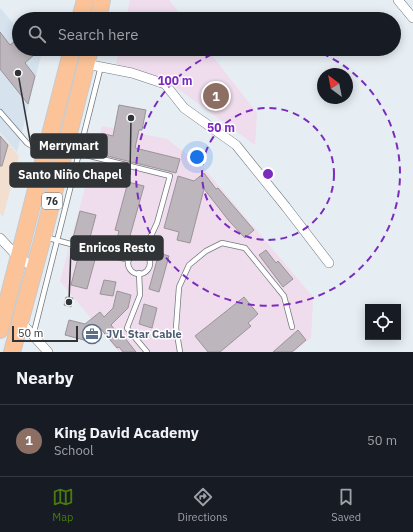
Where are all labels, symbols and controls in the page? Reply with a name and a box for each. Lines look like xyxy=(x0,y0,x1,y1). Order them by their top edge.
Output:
search box xyxy=(12,12,401,56)
icon: search xyxy=(26,23,48,45)
text: Search here xyxy=(58,25,138,44)
north arrow xyxy=(317,68,353,104)
text: 100 m xyxy=(157,73,193,88)
pin: 1 xyxy=(203,81,229,111)
text: 50 m xyxy=(207,120,235,135)
callout: Merrymart xyxy=(31,134,107,158)
text: Merrymart xyxy=(39,138,99,153)
your location xyxy=(187,147,207,167)
callout: Santo Niño Chapel xyxy=(10,163,130,187)
text: Santo Niño Chapel xyxy=(18,167,122,182)
centre of rings xyxy=(261,167,275,181)
road number: 76 xyxy=(42,193,62,209)
callout: Enricos Resto xyxy=(71,236,163,260)
text: Enricos Resto xyxy=(79,240,155,255)
map controls xyxy=(365,304,401,340)
button: locate xyxy=(365,304,401,340)
office icon: JVL Star Cable xyxy=(81,323,103,345)
scale bar xyxy=(12,324,78,343)
text: 50 m xyxy=(18,326,43,340)
place label: JVL Star Cable xyxy=(106,327,182,341)
text: Nearby xyxy=(16,367,74,389)
text: King David Academy xyxy=(54,423,199,442)
text: 1 xyxy=(25,432,33,449)
text: 50 m xyxy=(367,432,397,449)
text: School xyxy=(54,442,94,459)
tab: Map xyxy=(52,486,74,524)
tab: Directions xyxy=(178,486,228,524)
tab: Saved xyxy=(331,486,361,524)

